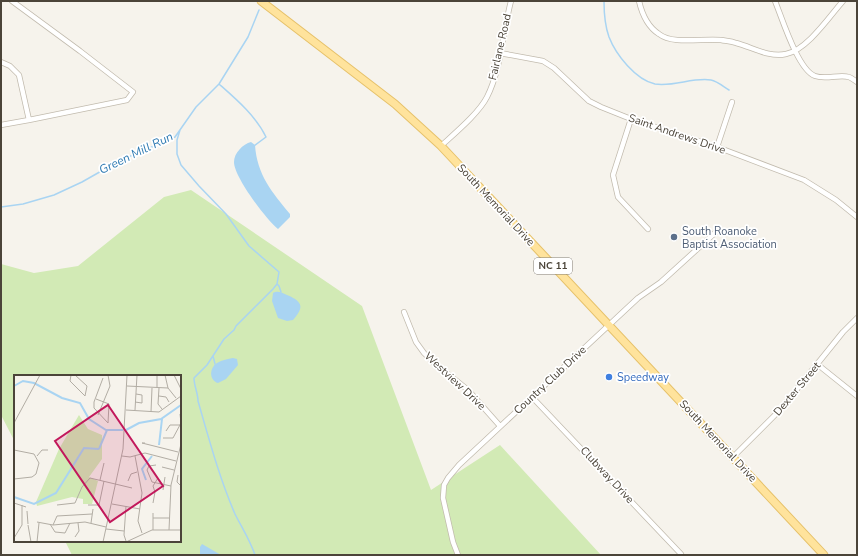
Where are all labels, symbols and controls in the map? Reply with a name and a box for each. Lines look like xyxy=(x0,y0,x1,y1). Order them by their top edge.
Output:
street label: Fairlane Road xyxy=(485,12,515,82)
street label: Saint Andrews Drive xyxy=(626,110,728,158)
water label: Green Mill Run xyxy=(96,128,176,178)
street label: South Memorial Drive xyxy=(454,161,538,249)
place label: South Roanoke Baptist Association xyxy=(682,224,777,252)
marker: South Roanoke Baptist Association xyxy=(669,232,679,242)
road number: NC 11 xyxy=(534,258,572,274)
street label: Country Club Drive xyxy=(510,342,590,418)
street label: Westview Drive xyxy=(421,349,489,413)
street label: Dexter Street xyxy=(770,359,824,419)
place label: Speedway xyxy=(617,370,669,385)
marker: Speedway xyxy=(604,372,614,382)
inset map xyxy=(14,375,181,542)
street label: South Memorial Drive xyxy=(676,397,760,485)
street label: Clubway Drive xyxy=(577,443,637,507)

